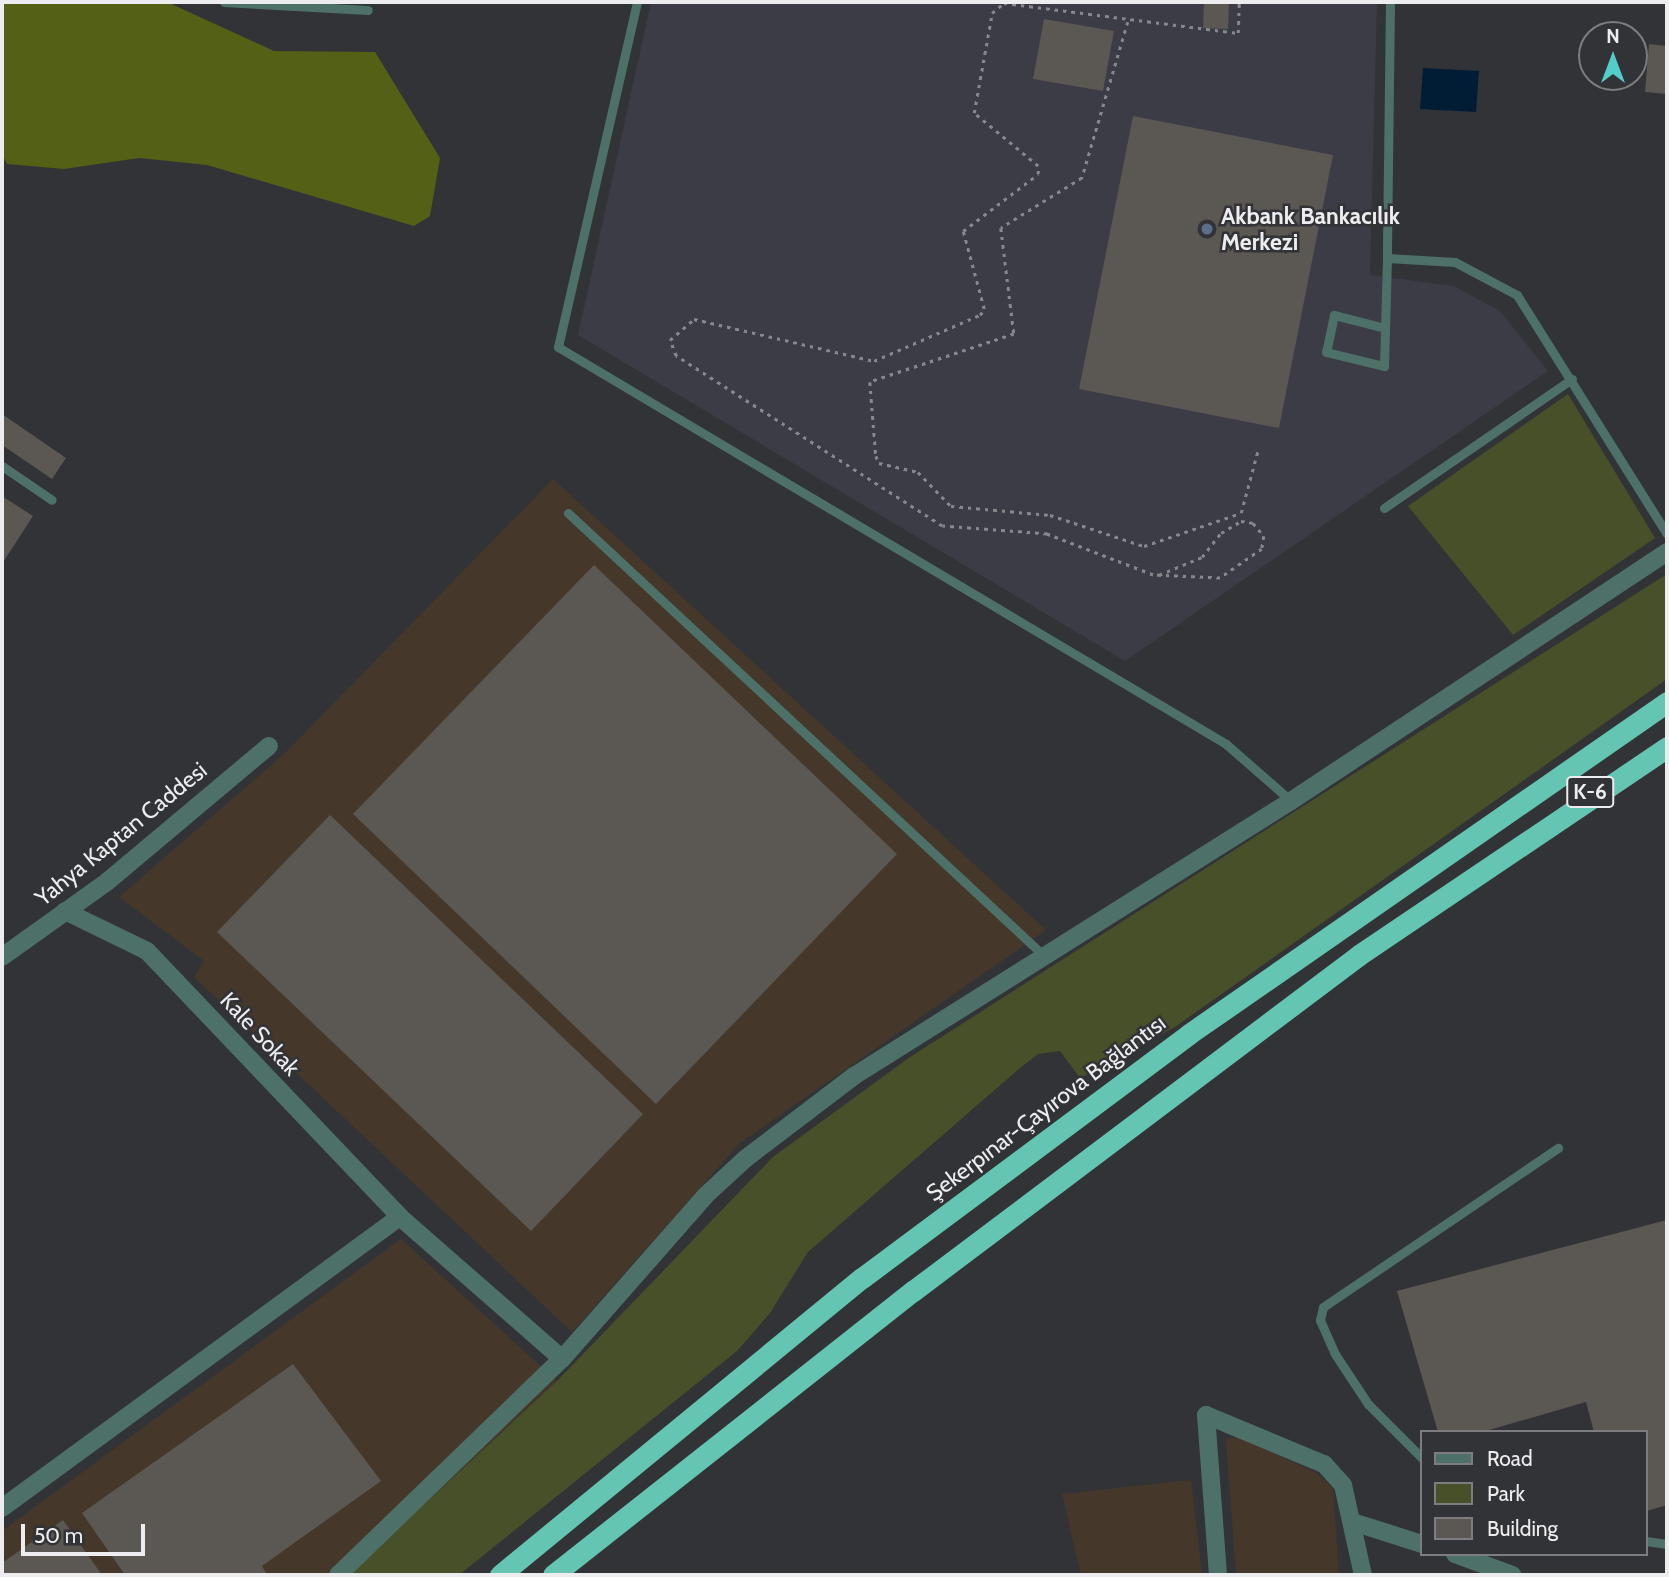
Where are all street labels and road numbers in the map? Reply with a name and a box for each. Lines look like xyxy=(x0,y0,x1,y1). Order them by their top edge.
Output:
street label: Yahya Kaptan Caddesi xyxy=(30,756,212,912)
road number: K-6 xyxy=(1566,774,1614,810)
street label: Kale Sokak xyxy=(214,987,306,1081)
street label: Şekerpınar-Çayırova Bağlantısı xyxy=(921,1009,1171,1207)

